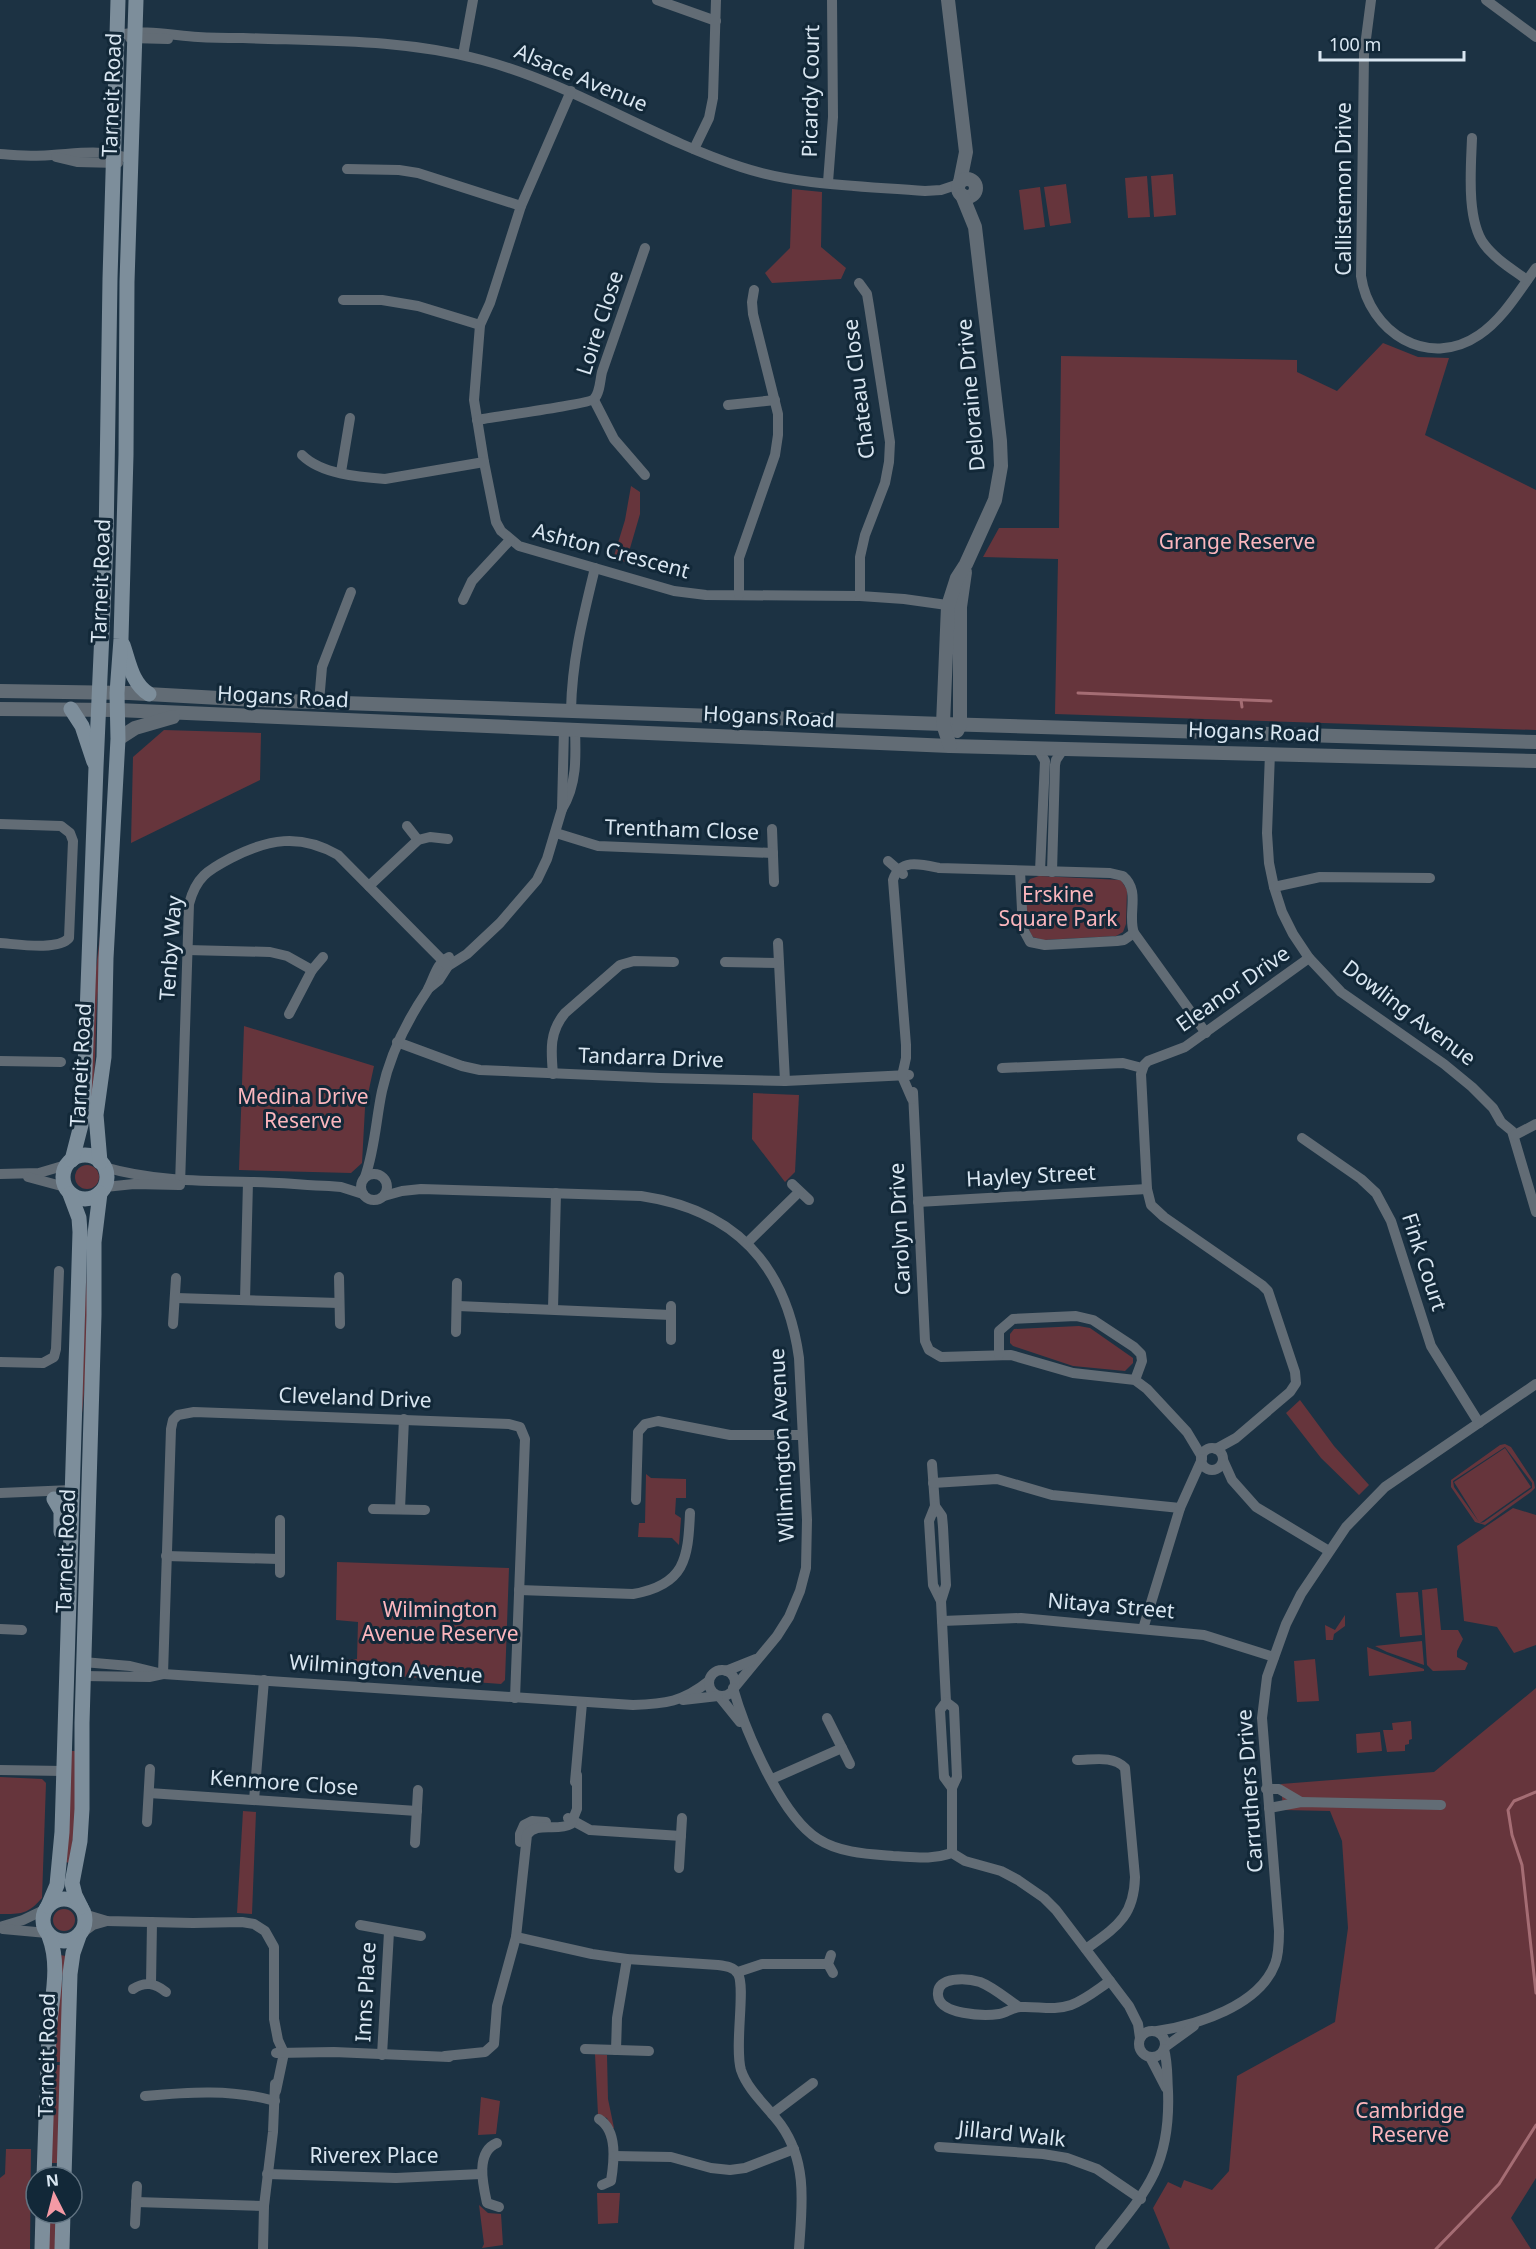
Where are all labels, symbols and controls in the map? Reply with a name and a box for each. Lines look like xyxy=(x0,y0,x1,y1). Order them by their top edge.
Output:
street label: Picardy Court xyxy=(795,24,825,157)
scale bar xyxy=(1320,24,1464,62)
street label: Tarneit Road xyxy=(95,32,127,158)
text: 100 m xyxy=(1329,32,1381,56)
street label: Alsace Avenue xyxy=(511,36,652,118)
street label: Callistemon Drive xyxy=(1329,102,1357,276)
street label: Loire Close xyxy=(569,267,629,378)
street label: Chateau Close xyxy=(836,317,880,461)
street label: Deloraine Drive xyxy=(949,318,991,473)
street label: Ashton Crescent xyxy=(530,516,693,585)
street label: Tarneit Road xyxy=(84,518,116,644)
park label: Grange Reserve xyxy=(1159,527,1315,555)
street label: Hogans Road xyxy=(216,679,350,713)
street label: Hogans Road xyxy=(702,699,836,733)
street label: Hogans Road xyxy=(1188,715,1320,747)
street label: Trentham Close xyxy=(604,812,760,846)
park label: Erskine Square Park xyxy=(998,880,1118,932)
street label: Tenby Way xyxy=(152,894,188,1001)
street label: Eleanor Drive xyxy=(1170,939,1295,1038)
street label: Dowling Avenue xyxy=(1337,953,1482,1072)
street label: Tarneit Road xyxy=(63,1002,97,1128)
street label: Tandarra Drive xyxy=(578,1040,724,1074)
park label: Medina Drive Reserve xyxy=(237,1082,369,1134)
street label: Hayley Street xyxy=(965,1158,1097,1192)
street label: Carolyn Drive xyxy=(882,1162,916,1296)
street label: Fink Court xyxy=(1396,1209,1454,1315)
street label: Wilmington Avenue xyxy=(762,1348,800,1543)
street label: Cleveland Drive xyxy=(278,1380,432,1414)
street label: Tarneit Road xyxy=(49,1488,81,1614)
street label: Nitaya Street xyxy=(1046,1586,1176,1625)
park label: Wilmington Avenue Reserve xyxy=(361,1595,519,1647)
street label: Wilmington Avenue xyxy=(288,1647,484,1689)
street label: Carruthers Drive xyxy=(1229,1708,1269,1874)
street label: Kenmore Close xyxy=(209,1763,359,1801)
street label: Inns Place xyxy=(348,1941,382,2043)
street label: Tarneit Road xyxy=(31,1993,61,2117)
park label: Cambridge Reserve xyxy=(1355,2096,1465,2148)
street label: Jillard Walk xyxy=(955,2113,1068,2153)
street label: Riverex Place xyxy=(309,2141,439,2169)
north arrow xyxy=(24,2165,84,2225)
text: N xyxy=(45,2168,60,2192)

